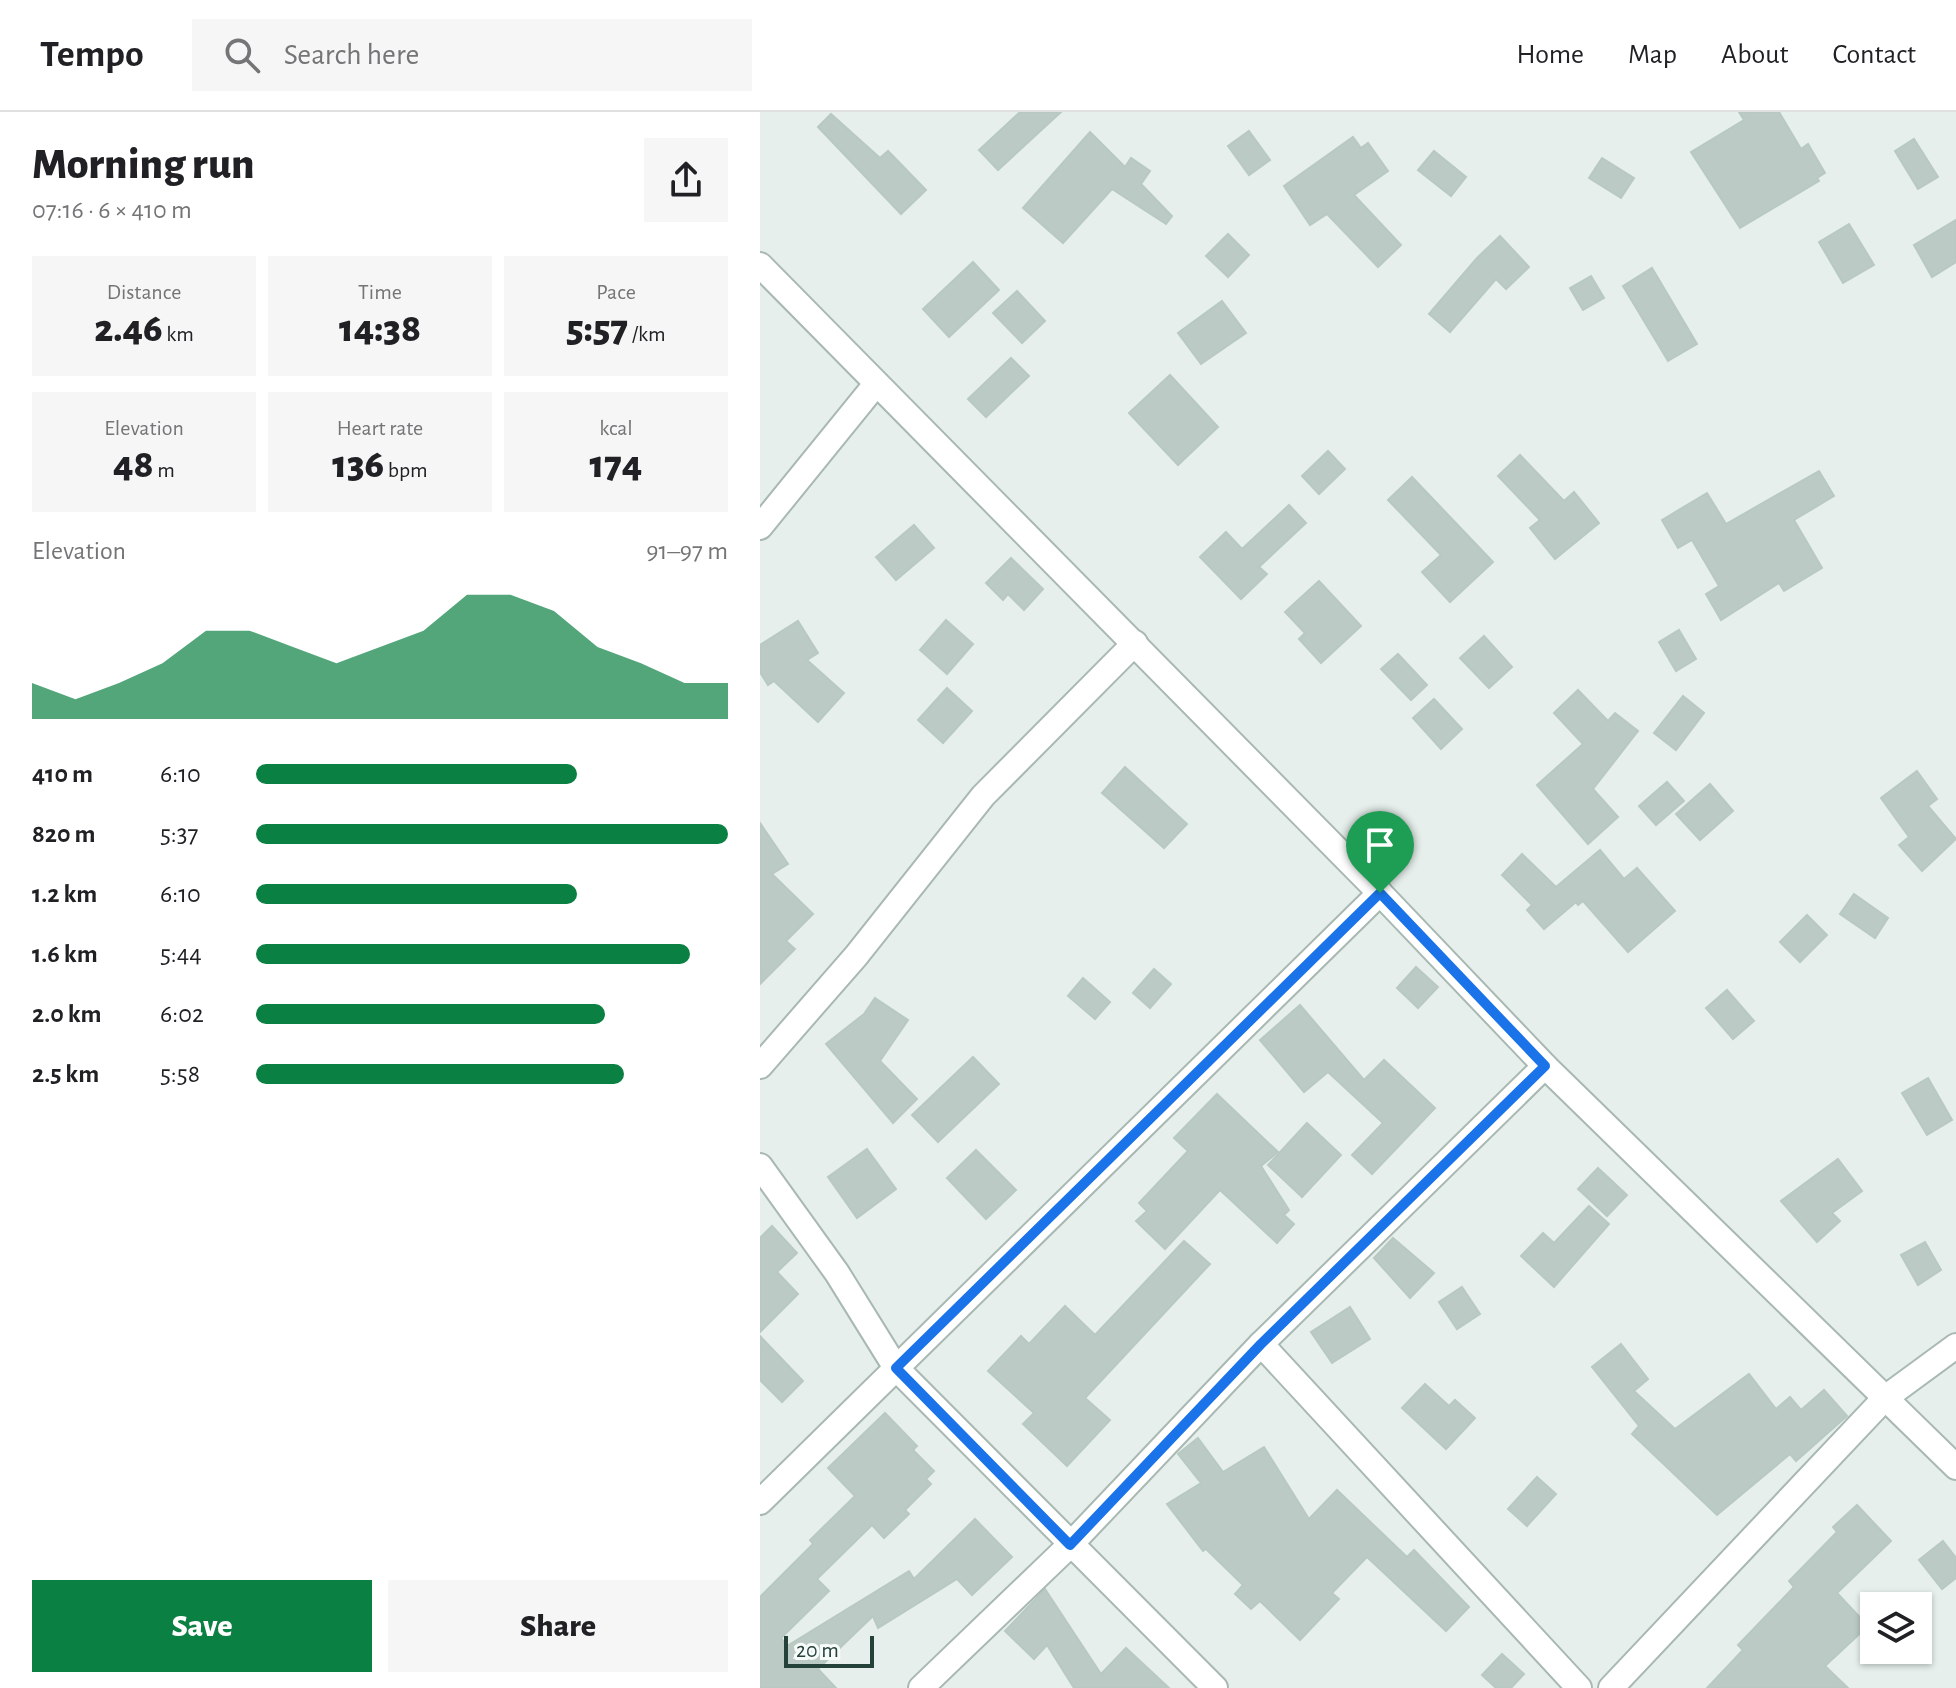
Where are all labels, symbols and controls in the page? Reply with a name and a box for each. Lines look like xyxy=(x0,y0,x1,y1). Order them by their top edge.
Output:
search box xyxy=(192,19,752,91)
icon: search xyxy=(220,33,264,77)
text: Tempo xyxy=(40,36,144,74)
text: Search here xyxy=(284,40,419,70)
text: Home xyxy=(1517,41,1584,69)
text: Map xyxy=(1628,41,1677,69)
text: About xyxy=(1721,41,1789,69)
text: Contact xyxy=(1833,41,1916,69)
button: share xyxy=(644,138,728,222)
text: Morning run xyxy=(32,143,255,187)
text: 07:16 · 6 × 410 m xyxy=(32,197,192,223)
text: Distance xyxy=(107,281,181,303)
text: Time xyxy=(358,281,402,303)
text: Pace xyxy=(596,281,636,303)
text: 2.46 xyxy=(94,309,163,349)
text: 14:38 xyxy=(339,309,421,349)
text: 5:57 xyxy=(566,309,628,349)
text: km xyxy=(163,323,194,345)
text: /km xyxy=(628,323,666,345)
text: Elevation xyxy=(104,417,184,439)
text: Heart rate xyxy=(337,417,423,439)
text: kcal xyxy=(599,417,633,439)
text: 48 xyxy=(113,445,154,485)
text: 136 xyxy=(332,445,384,485)
text: 174 xyxy=(590,445,642,485)
text: m xyxy=(154,459,175,481)
text: bpm xyxy=(384,459,428,481)
text: Elevation xyxy=(32,538,126,564)
text: 91–97 m xyxy=(646,538,728,564)
text: 410 m xyxy=(32,761,93,787)
text: 6:10 xyxy=(160,761,201,787)
pin xyxy=(1346,811,1414,893)
text: 820 m xyxy=(32,821,96,847)
text: 5:37 xyxy=(160,821,198,847)
icon: arrive xyxy=(1358,823,1402,867)
text: 1.2 km xyxy=(32,881,97,907)
text: 6:10 xyxy=(160,881,201,907)
text: 1.6 km xyxy=(32,941,98,967)
text: 5:44 xyxy=(160,941,202,967)
text: 2.0 km xyxy=(32,1001,102,1027)
text: 6:02 xyxy=(160,1001,204,1027)
text: 2.5 km xyxy=(32,1061,99,1087)
text: 5:58 xyxy=(160,1061,200,1087)
button: Save xyxy=(32,1580,372,1672)
button: Share xyxy=(388,1580,728,1672)
map controls xyxy=(1860,1592,1932,1664)
button: layers xyxy=(1860,1592,1932,1664)
scale bar xyxy=(784,1632,874,1668)
text: 20 m xyxy=(796,1639,839,1661)

